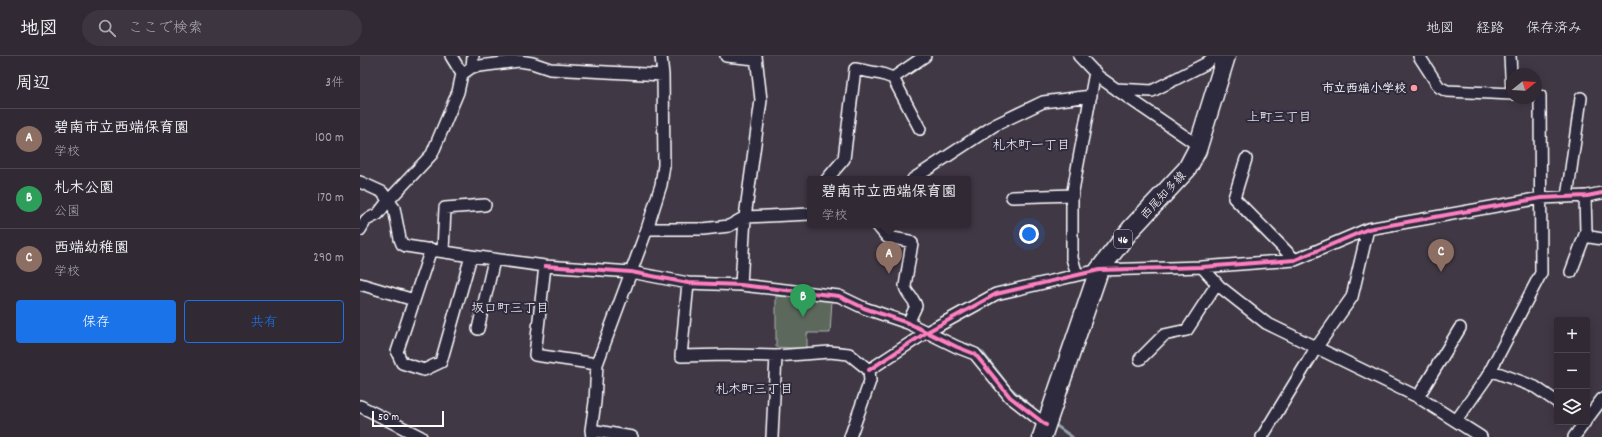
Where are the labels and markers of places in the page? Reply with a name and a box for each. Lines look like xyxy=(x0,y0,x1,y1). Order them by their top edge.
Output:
place label: 市立西端小学校 xyxy=(1322,81,1406,98)
marker: 市立西端小学校 xyxy=(1409,83,1419,93)
pin: C xyxy=(1428,239,1454,272)
pin: A xyxy=(876,241,902,274)
pin: B xyxy=(790,284,816,317)

